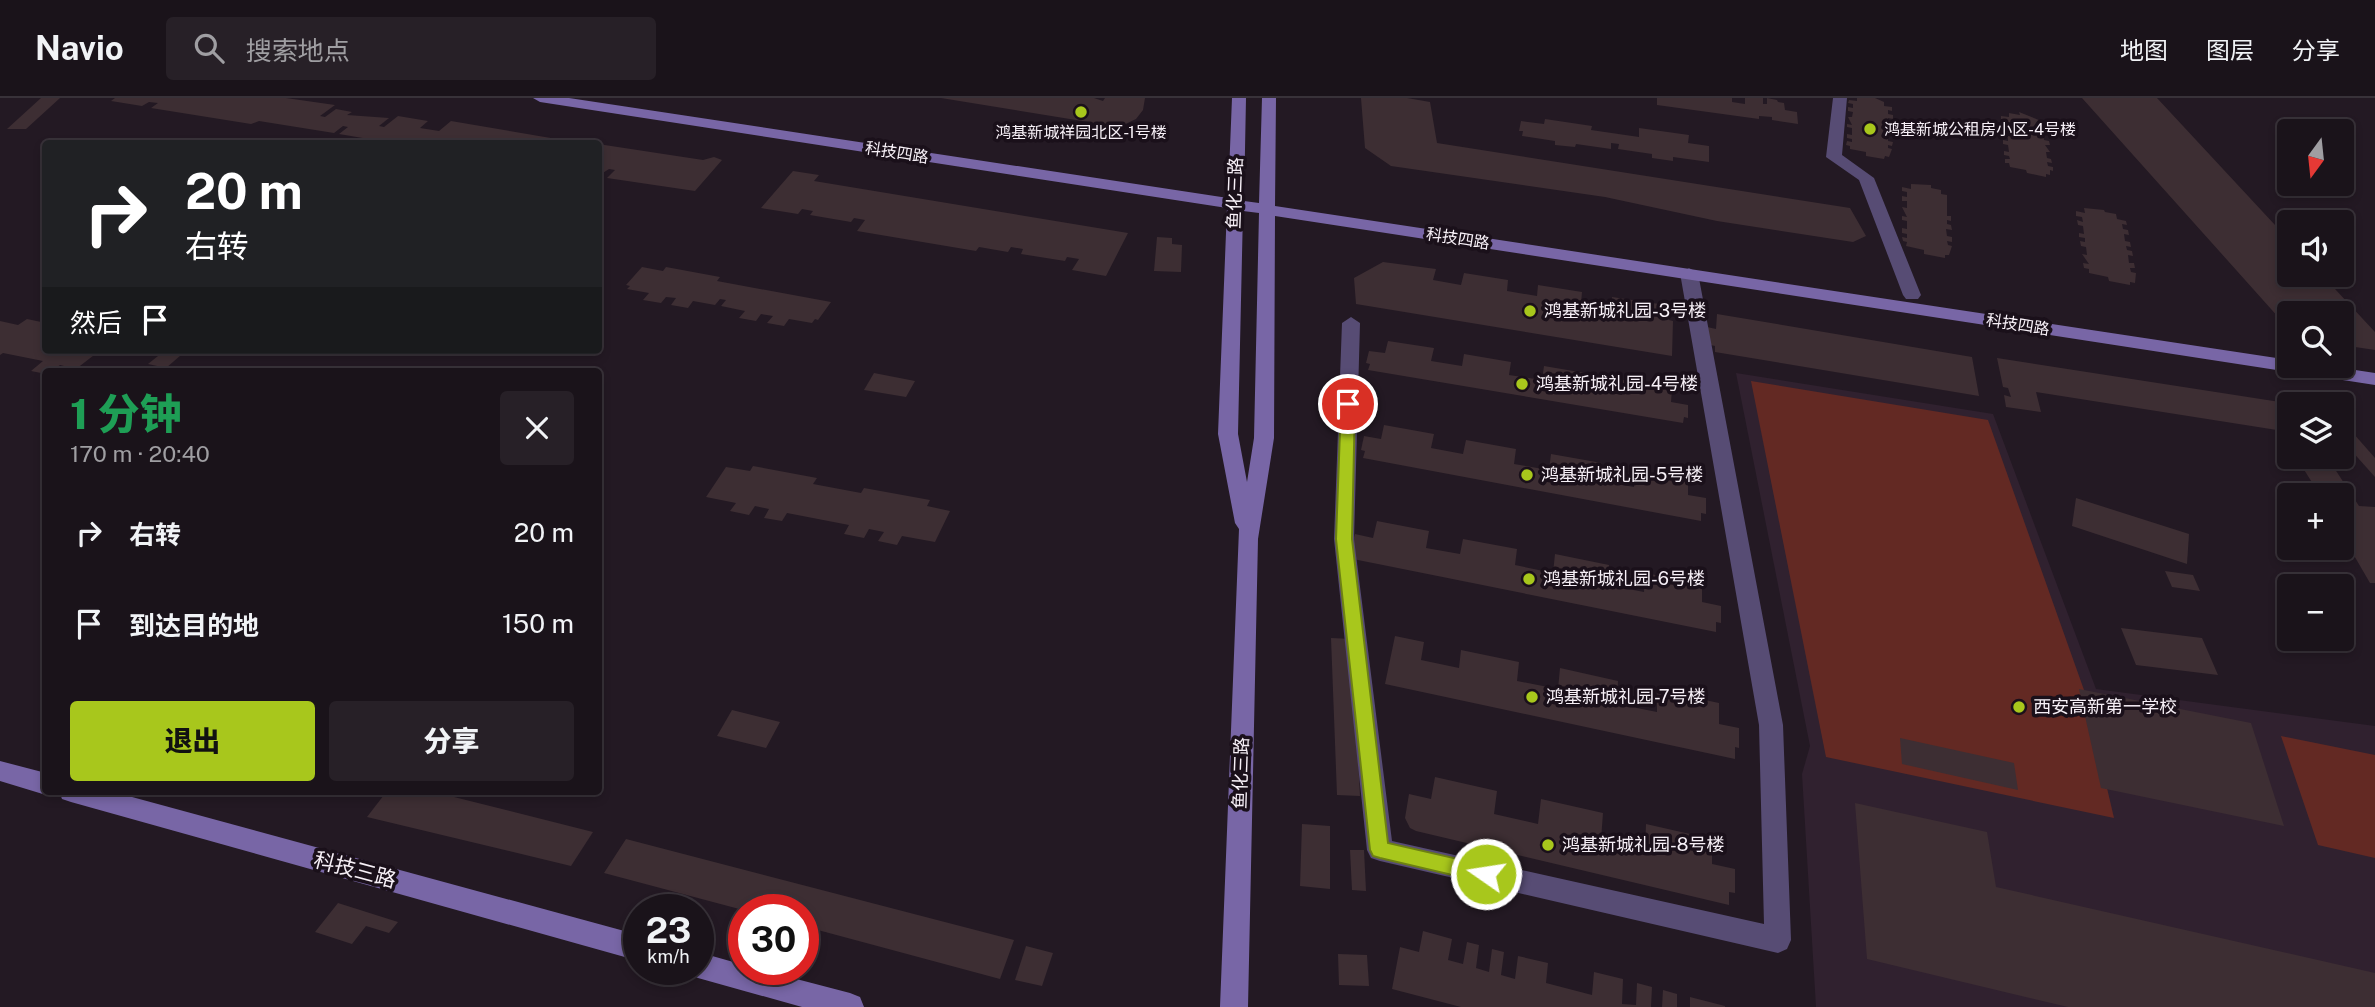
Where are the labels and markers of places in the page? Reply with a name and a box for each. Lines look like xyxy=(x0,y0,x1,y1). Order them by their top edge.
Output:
marker: 鸿基新城祥园北区-1号楼 xyxy=(1073,104,1089,120)
place label: 鸿基新城公租房小区-4号楼 xyxy=(1884,120,2076,139)
marker: 鸿基新城公租房小区-4号楼 xyxy=(1862,121,1878,137)
place label: 鸿基新城祥园北区-1号楼 xyxy=(995,123,1167,142)
place label: 鸿基新城礼园-3号楼 xyxy=(1544,300,1706,321)
marker: 鸿基新城礼园-3号楼 xyxy=(1522,303,1538,319)
place label: 鸿基新城礼园-4号楼 xyxy=(1536,373,1698,394)
pin xyxy=(1318,374,1378,434)
marker: 鸿基新城礼园-4号楼 xyxy=(1514,376,1530,392)
place label: 鸿基新城礼园-5号楼 xyxy=(1541,464,1703,485)
marker: 鸿基新城礼园-5号楼 xyxy=(1519,467,1535,483)
place label: 鸿基新城礼园-6号楼 xyxy=(1543,568,1705,589)
marker: 鸿基新城礼园-6号楼 xyxy=(1521,571,1537,587)
place label: 鸿基新城礼园-7号楼 xyxy=(1546,686,1706,707)
marker: 鸿基新城礼园-7号楼 xyxy=(1524,689,1540,705)
place label: 西安高新第一学校 xyxy=(2033,696,2177,717)
marker: 西安高新第一学校 xyxy=(2011,699,2027,715)
place label: 鸿基新城礼园-8号楼 xyxy=(1562,834,1724,855)
marker: 鸿基新城礼园-8号楼 xyxy=(1540,837,1556,853)

